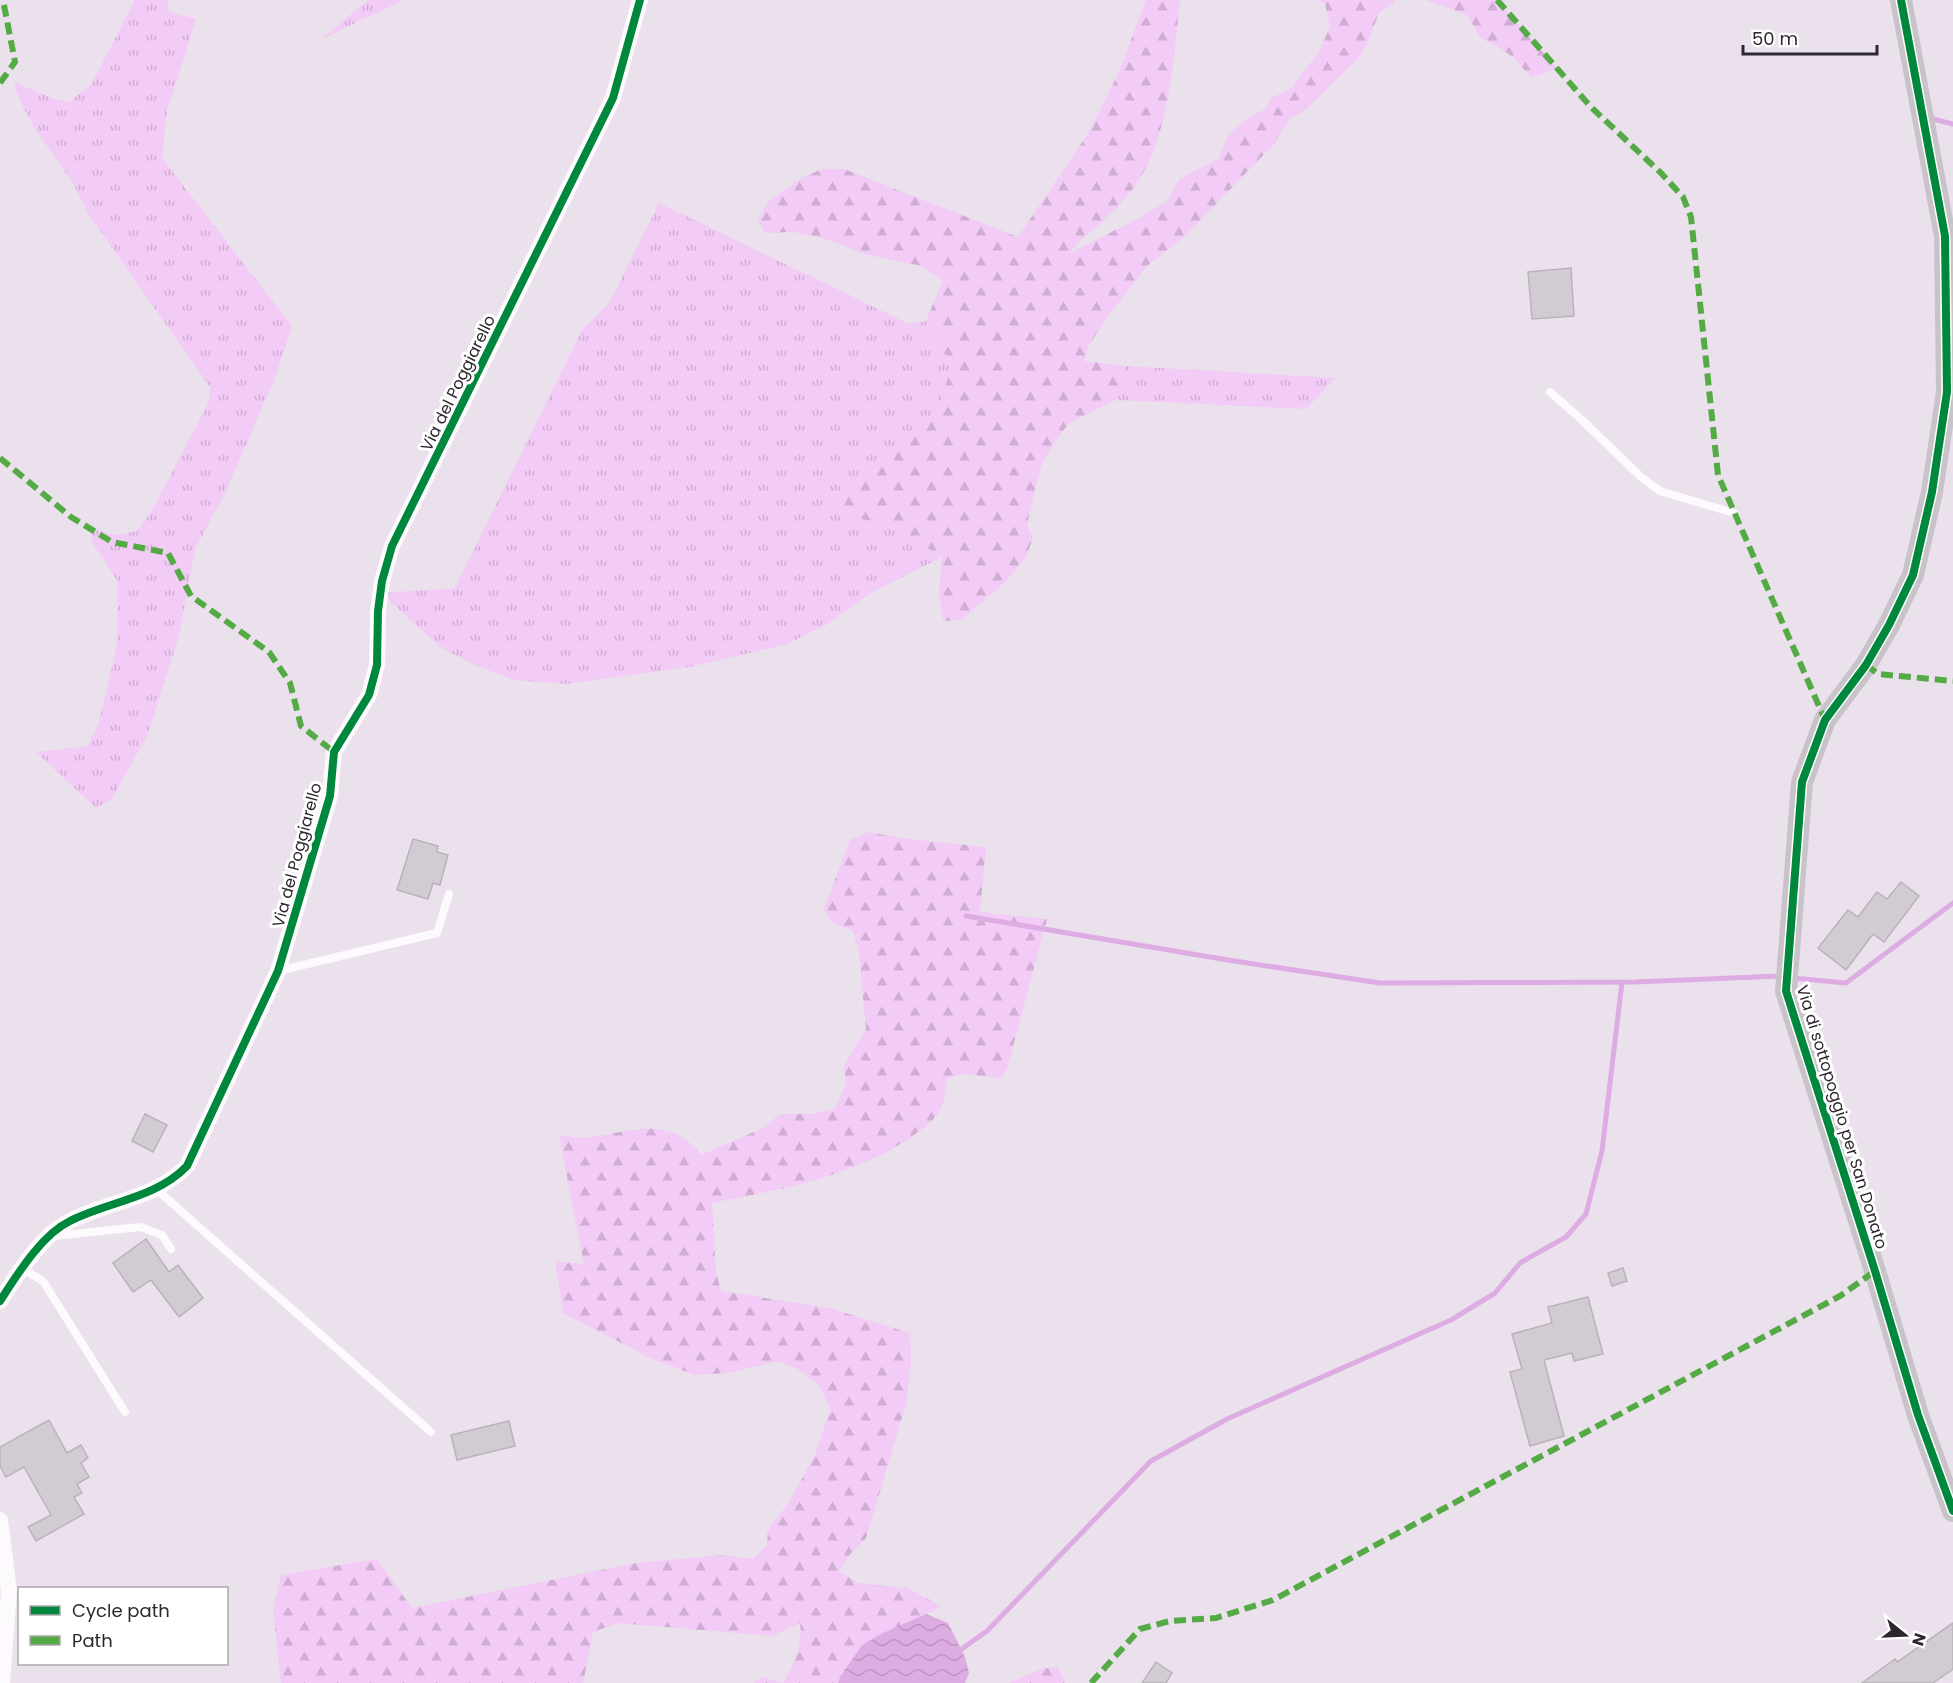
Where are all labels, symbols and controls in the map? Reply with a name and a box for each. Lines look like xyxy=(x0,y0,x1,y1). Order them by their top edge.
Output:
scale bar xyxy=(1743,18,1876,56)
text: 50 m xyxy=(1752,26,1798,51)
street label: Via del Poggiarello xyxy=(415,311,501,455)
street label: Via del Poggiarello xyxy=(267,780,327,930)
street label: Via di sottopoggio per San Donato xyxy=(1791,982,1893,1252)
legend xyxy=(18,1587,228,1665)
text: Cycle path xyxy=(72,1598,170,1623)
north arrow xyxy=(1875,1605,1935,1665)
text: Path xyxy=(72,1628,113,1653)
text: N xyxy=(1906,1630,1932,1649)

